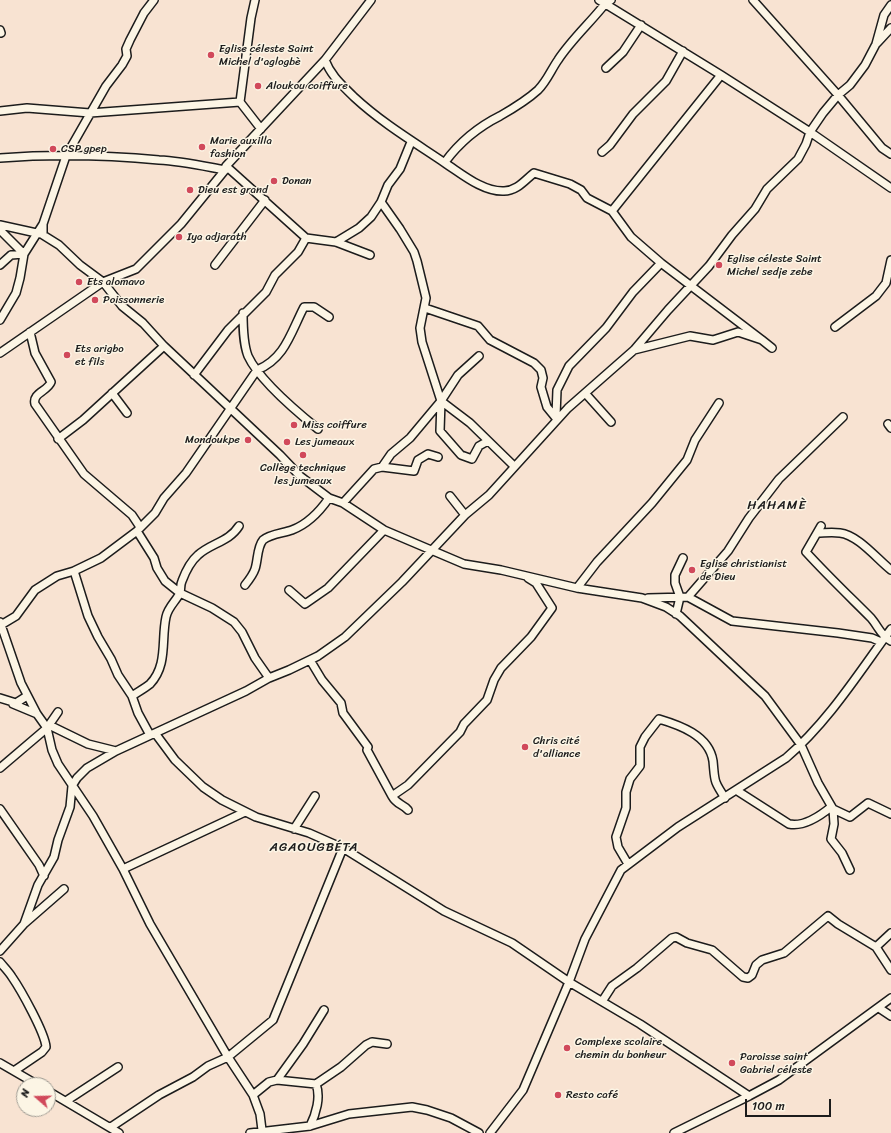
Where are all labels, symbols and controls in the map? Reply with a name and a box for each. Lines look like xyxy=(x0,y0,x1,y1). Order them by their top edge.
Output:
place label: Eglise céleste Saint Michel d'aglogbè xyxy=(219,42,314,68)
marker: Eglise céleste Saint Michel d'aglogbè xyxy=(206,50,216,60)
place label: Aloukou coiffure xyxy=(266,79,348,93)
marker: Aloukou coiffure xyxy=(253,81,263,91)
place label: Marie auxilla fashion xyxy=(210,134,272,160)
place label: CSP gpep xyxy=(61,142,107,156)
marker: Marie auxilla fashion xyxy=(197,142,207,152)
marker: CSP gpep xyxy=(48,144,58,154)
place label: Donan xyxy=(282,174,312,188)
marker: Donan xyxy=(269,176,279,186)
place label: Dieu est grand xyxy=(198,183,268,197)
marker: Dieu est grand xyxy=(185,185,195,195)
place label: Iya adjarath xyxy=(187,230,246,244)
marker: Iya adjarath xyxy=(174,232,184,242)
place label: Eglise céleste Saint Michel sedje zebe xyxy=(727,252,822,278)
marker: Eglise céleste Saint Michel sedje zebe xyxy=(714,260,724,270)
place label: Ets alomavo xyxy=(87,275,145,289)
marker: Ets alomavo xyxy=(74,277,84,287)
place label: Poissonnerie xyxy=(103,293,164,307)
marker: Poissonnerie xyxy=(90,295,100,305)
place label: Ets arigbo et fils xyxy=(75,342,124,368)
marker: Ets arigbo et fils xyxy=(62,350,72,360)
place label: Miss coiffure xyxy=(302,418,367,432)
marker: Miss coiffure xyxy=(289,420,299,430)
place label: Mondoukpe xyxy=(185,433,240,447)
marker: Mondoukpe xyxy=(243,435,253,445)
place label: Les jumeaux xyxy=(295,435,354,449)
marker: Les jumeaux xyxy=(282,437,292,447)
marker: Collège technique les jumeaux xyxy=(298,450,308,460)
place label: Collège technique les jumeaux xyxy=(260,461,346,487)
district label: HAHAMÈ xyxy=(747,498,807,514)
place label: Eglise christianist de Dieu xyxy=(700,557,787,583)
marker: Eglise christianist de Dieu xyxy=(687,565,697,575)
place label: Chris cité d'alliance xyxy=(533,734,580,760)
marker: Chris cité d'alliance xyxy=(520,742,530,752)
district label: AGAOUGBÉTA xyxy=(269,840,359,856)
place label: Complexe scolaire chemin du bonheur xyxy=(575,1035,666,1061)
marker: Complexe scolaire chemin du bonheur xyxy=(562,1043,572,1053)
place label: Paroisse saint Gabriel céleste xyxy=(740,1050,812,1076)
marker: Paroisse saint Gabriel céleste xyxy=(727,1058,737,1068)
north arrow xyxy=(16,1077,56,1117)
text: N xyxy=(15,1086,35,1100)
place label: Resto café xyxy=(566,1088,618,1102)
marker: Resto café xyxy=(553,1090,563,1100)
scale bar xyxy=(747,1091,833,1117)
text: 100 m xyxy=(752,1095,785,1117)

